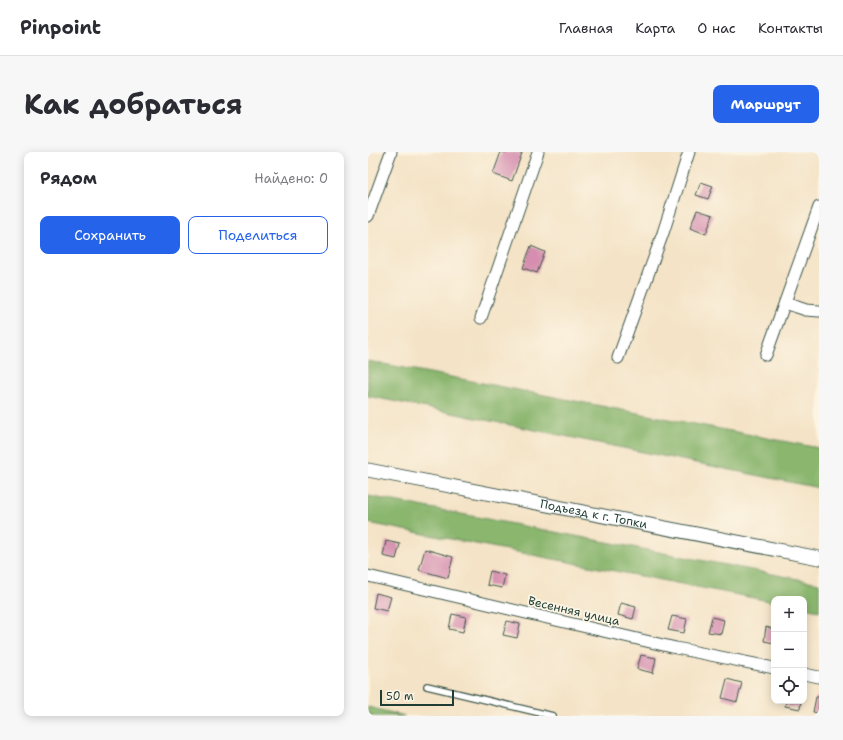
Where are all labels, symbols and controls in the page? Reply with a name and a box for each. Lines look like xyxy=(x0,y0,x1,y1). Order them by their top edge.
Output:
text: Pinpoint xyxy=(20,15,101,40)
text: Главная xyxy=(559,19,613,37)
text: Карта xyxy=(635,19,675,37)
text: О нас xyxy=(697,19,736,37)
text: Контакты xyxy=(758,19,823,37)
text: Как добраться xyxy=(24,85,243,123)
button: Маршрут xyxy=(713,85,819,123)
text: Рядом xyxy=(40,167,97,189)
text: Найдено: 0 xyxy=(254,170,328,187)
button: Сохранить xyxy=(40,216,180,254)
button: Поделиться xyxy=(188,216,328,254)
street label: Подъезд к г. Топки xyxy=(539,496,649,532)
street label: Весенняя улица xyxy=(526,593,622,629)
map controls xyxy=(771,596,807,704)
button: + xyxy=(771,596,807,632)
button: − xyxy=(771,632,807,668)
button: locate xyxy=(771,668,807,704)
scale bar xyxy=(380,688,454,707)
text: 50 m xyxy=(386,689,414,704)

